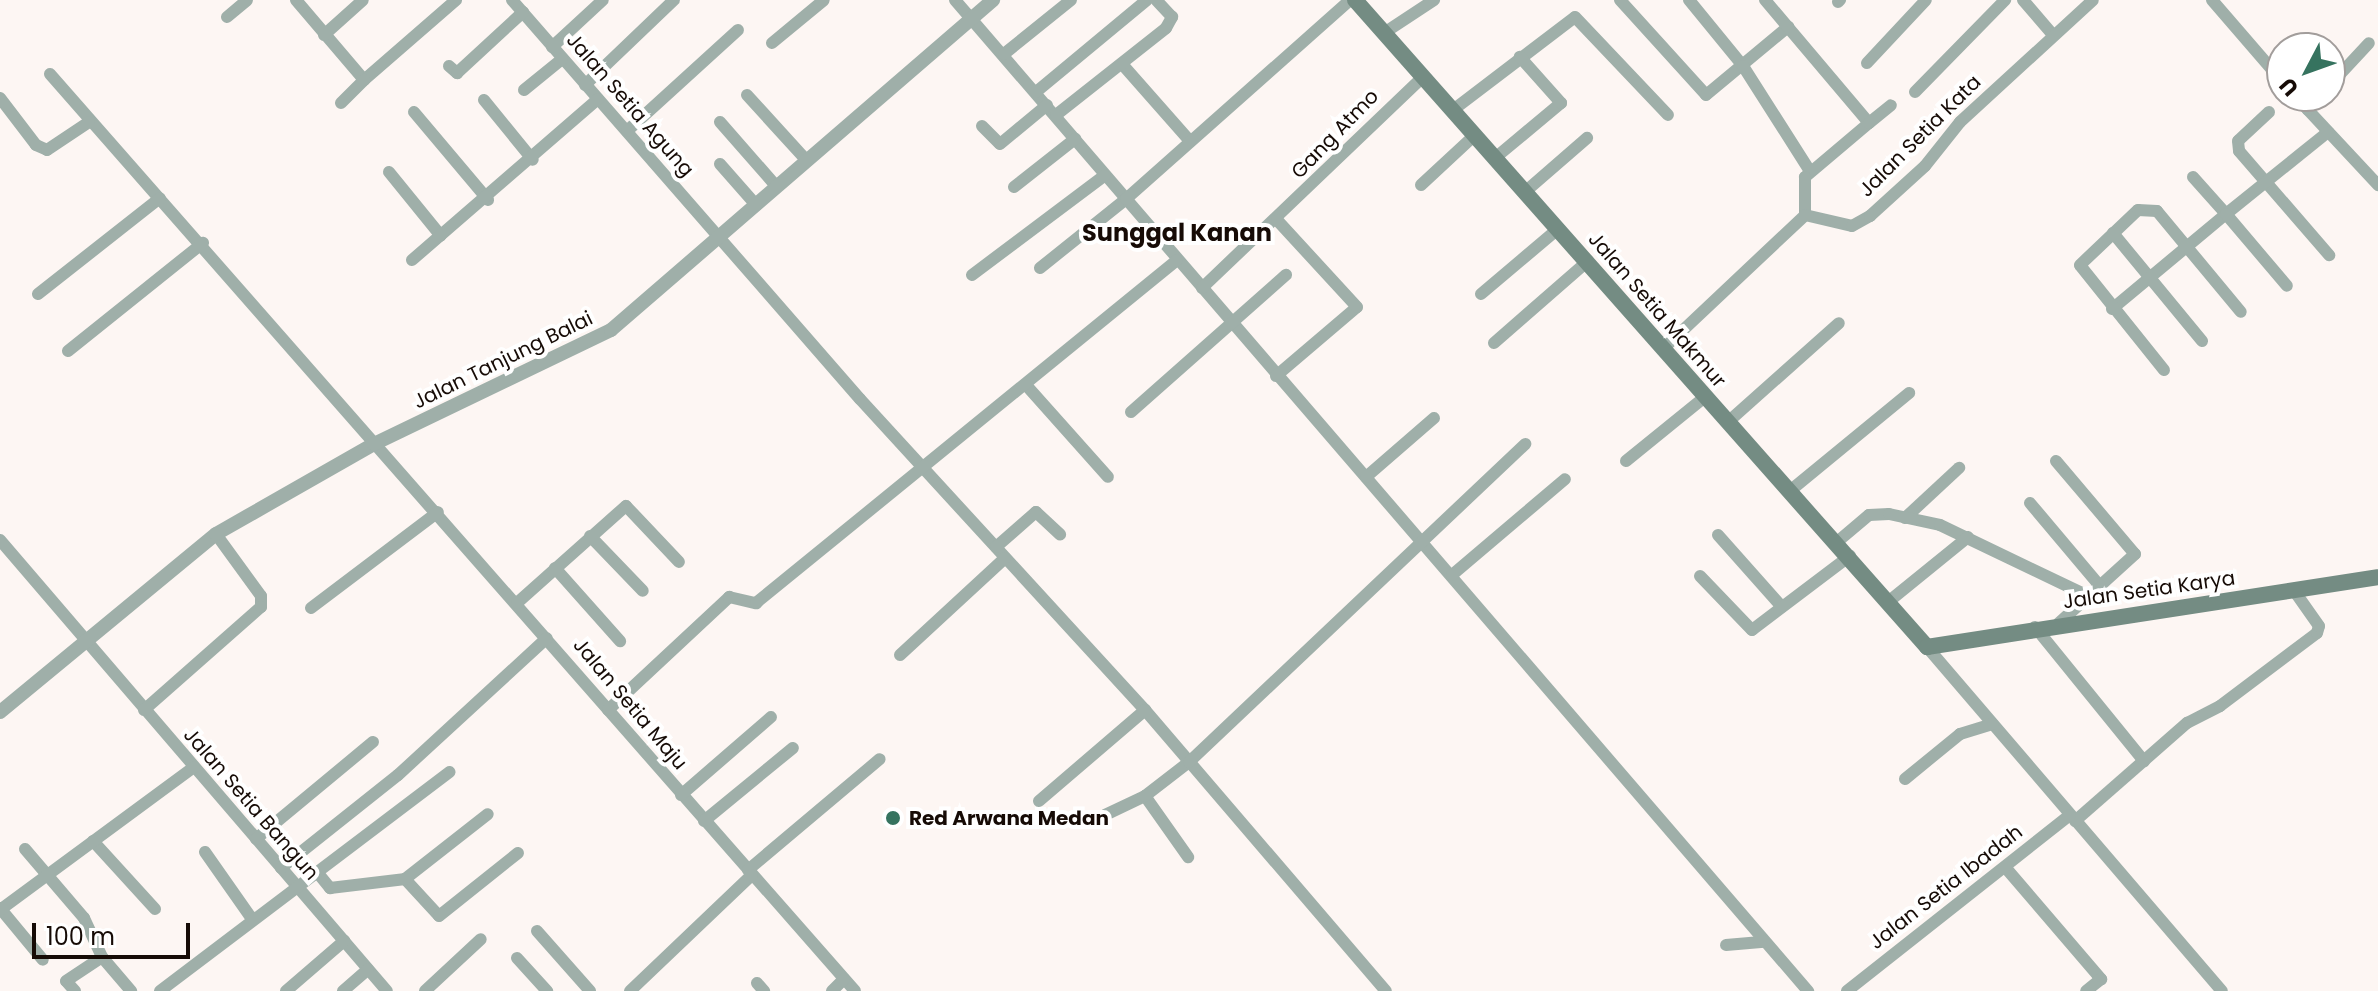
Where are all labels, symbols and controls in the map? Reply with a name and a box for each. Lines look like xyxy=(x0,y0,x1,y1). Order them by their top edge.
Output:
street label: Jalan Setia Agung xyxy=(561,28,699,182)
north arrow xyxy=(2266,32,2346,112)
street label: Jalan Setia Kata xyxy=(1854,70,1986,202)
text: U xyxy=(2272,71,2306,103)
street label: Gang Atmo xyxy=(1286,84,1384,184)
district label: Sunggal Kanan xyxy=(1082,219,1272,247)
street label: Jalan Setia Makmur xyxy=(1583,227,1731,393)
street label: Jalan Tanjung Balai xyxy=(409,306,597,414)
street label: Jalan Setia Karya xyxy=(2061,566,2237,614)
street label: Jalan Setia Maju xyxy=(568,633,692,775)
street label: Jalan Setia Bangun xyxy=(178,723,324,885)
place label: Red Arwana Medan xyxy=(909,806,1109,830)
marker: Red Arwana Medan xyxy=(884,809,902,827)
street label: Jalan Setia Ibadah xyxy=(1865,820,2027,954)
scale bar xyxy=(36,907,194,957)
text: 100 m xyxy=(46,920,115,953)

